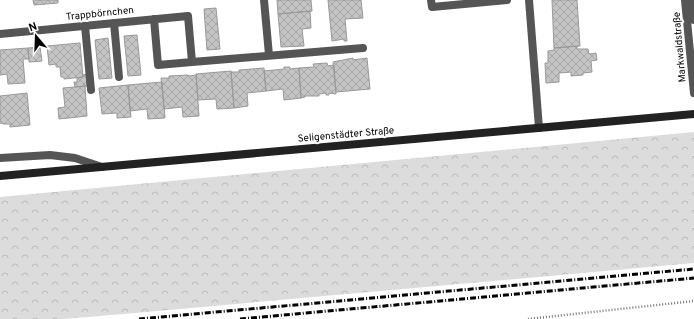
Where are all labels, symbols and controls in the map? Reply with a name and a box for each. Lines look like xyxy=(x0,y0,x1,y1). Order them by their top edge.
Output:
street label: Trappbörnchen xyxy=(65,4,135,24)
street label: Markwaldstraße xyxy=(670,11,690,83)
north arrow xyxy=(16,16,56,56)
text: N xyxy=(27,20,39,35)
street label: Seligenstädter Straße xyxy=(297,124,395,146)

